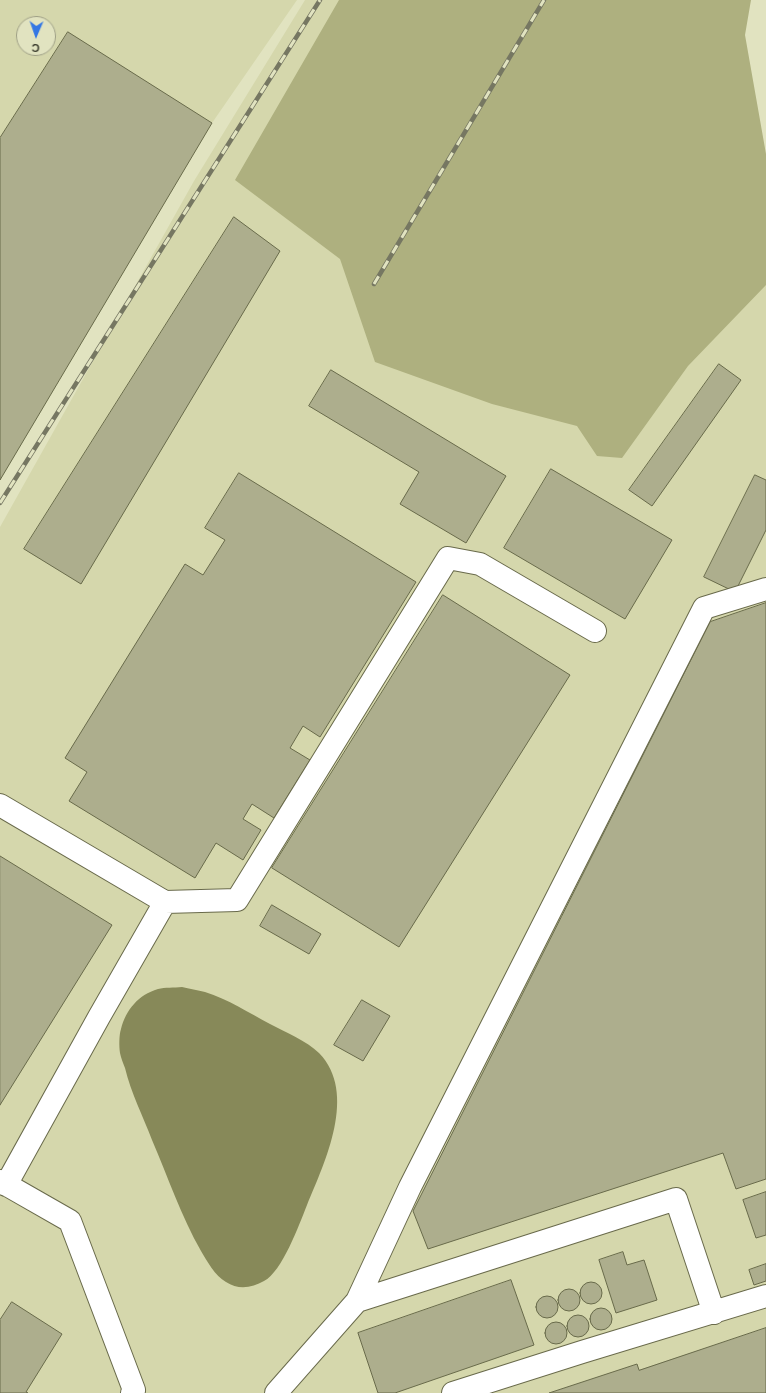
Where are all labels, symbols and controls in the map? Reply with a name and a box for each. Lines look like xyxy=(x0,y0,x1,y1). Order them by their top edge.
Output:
north arrow xyxy=(16,16,56,56)
text: С xyxy=(31,41,40,54)

